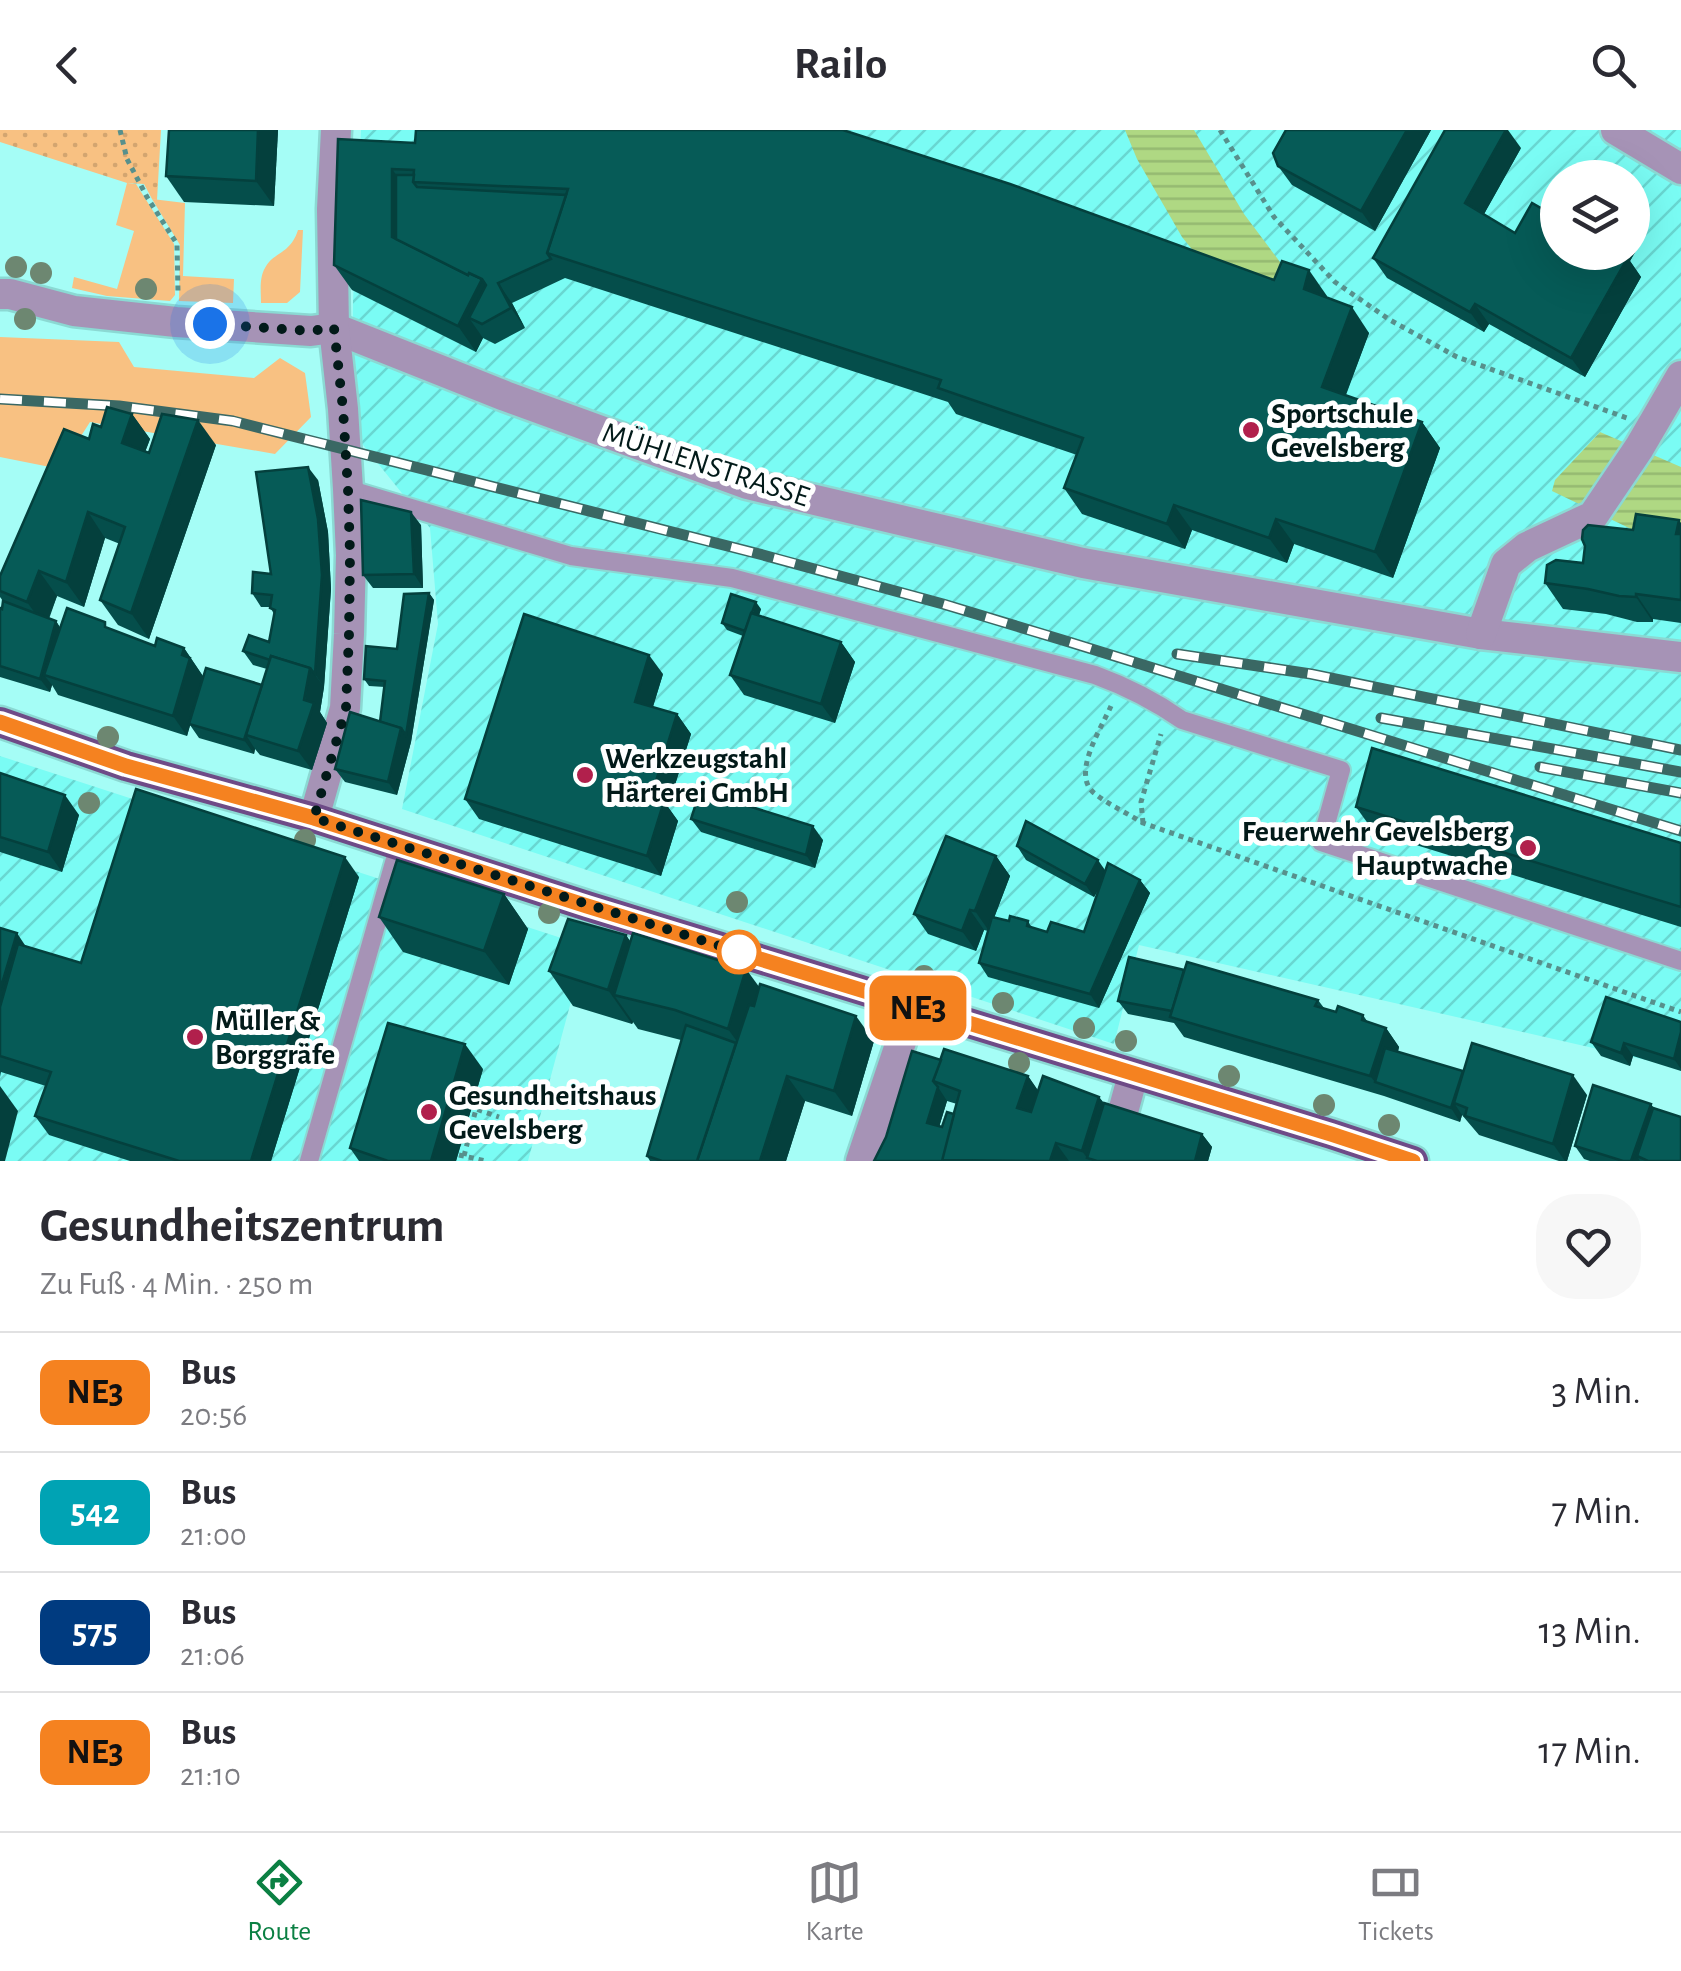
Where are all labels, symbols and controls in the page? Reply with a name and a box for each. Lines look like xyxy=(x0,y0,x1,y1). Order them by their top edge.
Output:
icon: back xyxy=(40,38,95,93)
icon: search xyxy=(1586,38,1641,93)
text: Railo xyxy=(794,42,887,87)
map controls xyxy=(1540,160,1650,270)
button: layers xyxy=(1540,160,1650,270)
your location xyxy=(185,299,235,349)
place label: Sportschule Gevelsberg xyxy=(1271,399,1413,463)
street label: MÜHLENSTRASSE xyxy=(599,416,813,513)
marker: Sportschule Gevelsberg xyxy=(1240,419,1262,441)
place label: Werkzeugstahl Härterei GmbH xyxy=(605,744,789,808)
marker: Werkzeugstahl Härterei GmbH xyxy=(574,764,596,786)
place label: Feuerwehr Gevelsberg Hauptwache xyxy=(1242,817,1509,881)
marker: Feuerwehr Gevelsberg Hauptwache xyxy=(1517,837,1539,859)
unlabelled marker xyxy=(718,931,760,973)
line badge: NE3 xyxy=(860,976,976,1040)
text: NE3 xyxy=(889,991,947,1026)
place label: Müller & Borggräfe xyxy=(215,1006,335,1070)
marker: Müller & Borggräfe xyxy=(184,1026,206,1048)
place label: Gesundheitshaus Gevelsberg xyxy=(449,1081,657,1145)
marker: Gesundheitshaus Gevelsberg xyxy=(418,1101,440,1123)
button: heart xyxy=(1536,1194,1641,1299)
text: Gesundheitszentrum xyxy=(40,1203,445,1251)
text: Zu Fuß · 4 Min. · 250 m xyxy=(40,1268,313,1300)
text: Bus xyxy=(180,1354,236,1392)
text: 3 Min. xyxy=(1552,1373,1641,1411)
text: NE3 xyxy=(66,1375,124,1410)
text: 20:56 xyxy=(180,1399,247,1431)
text: Bus xyxy=(180,1474,236,1512)
text: 7 Min. xyxy=(1551,1493,1641,1531)
text: 542 xyxy=(70,1495,120,1530)
text: 21:00 xyxy=(180,1519,247,1551)
text: Bus xyxy=(180,1594,236,1632)
text: 13 Min. xyxy=(1539,1613,1641,1651)
text: 575 xyxy=(72,1615,118,1650)
text: 21:06 xyxy=(180,1639,245,1671)
text: Bus xyxy=(180,1714,236,1752)
text: 17 Min. xyxy=(1538,1733,1641,1771)
text: NE3 xyxy=(66,1735,124,1770)
text: 21:10 xyxy=(180,1759,241,1791)
tab: Route xyxy=(247,1855,311,1949)
tab: Karte xyxy=(806,1855,864,1949)
tab: Tickets xyxy=(1358,1855,1434,1949)

